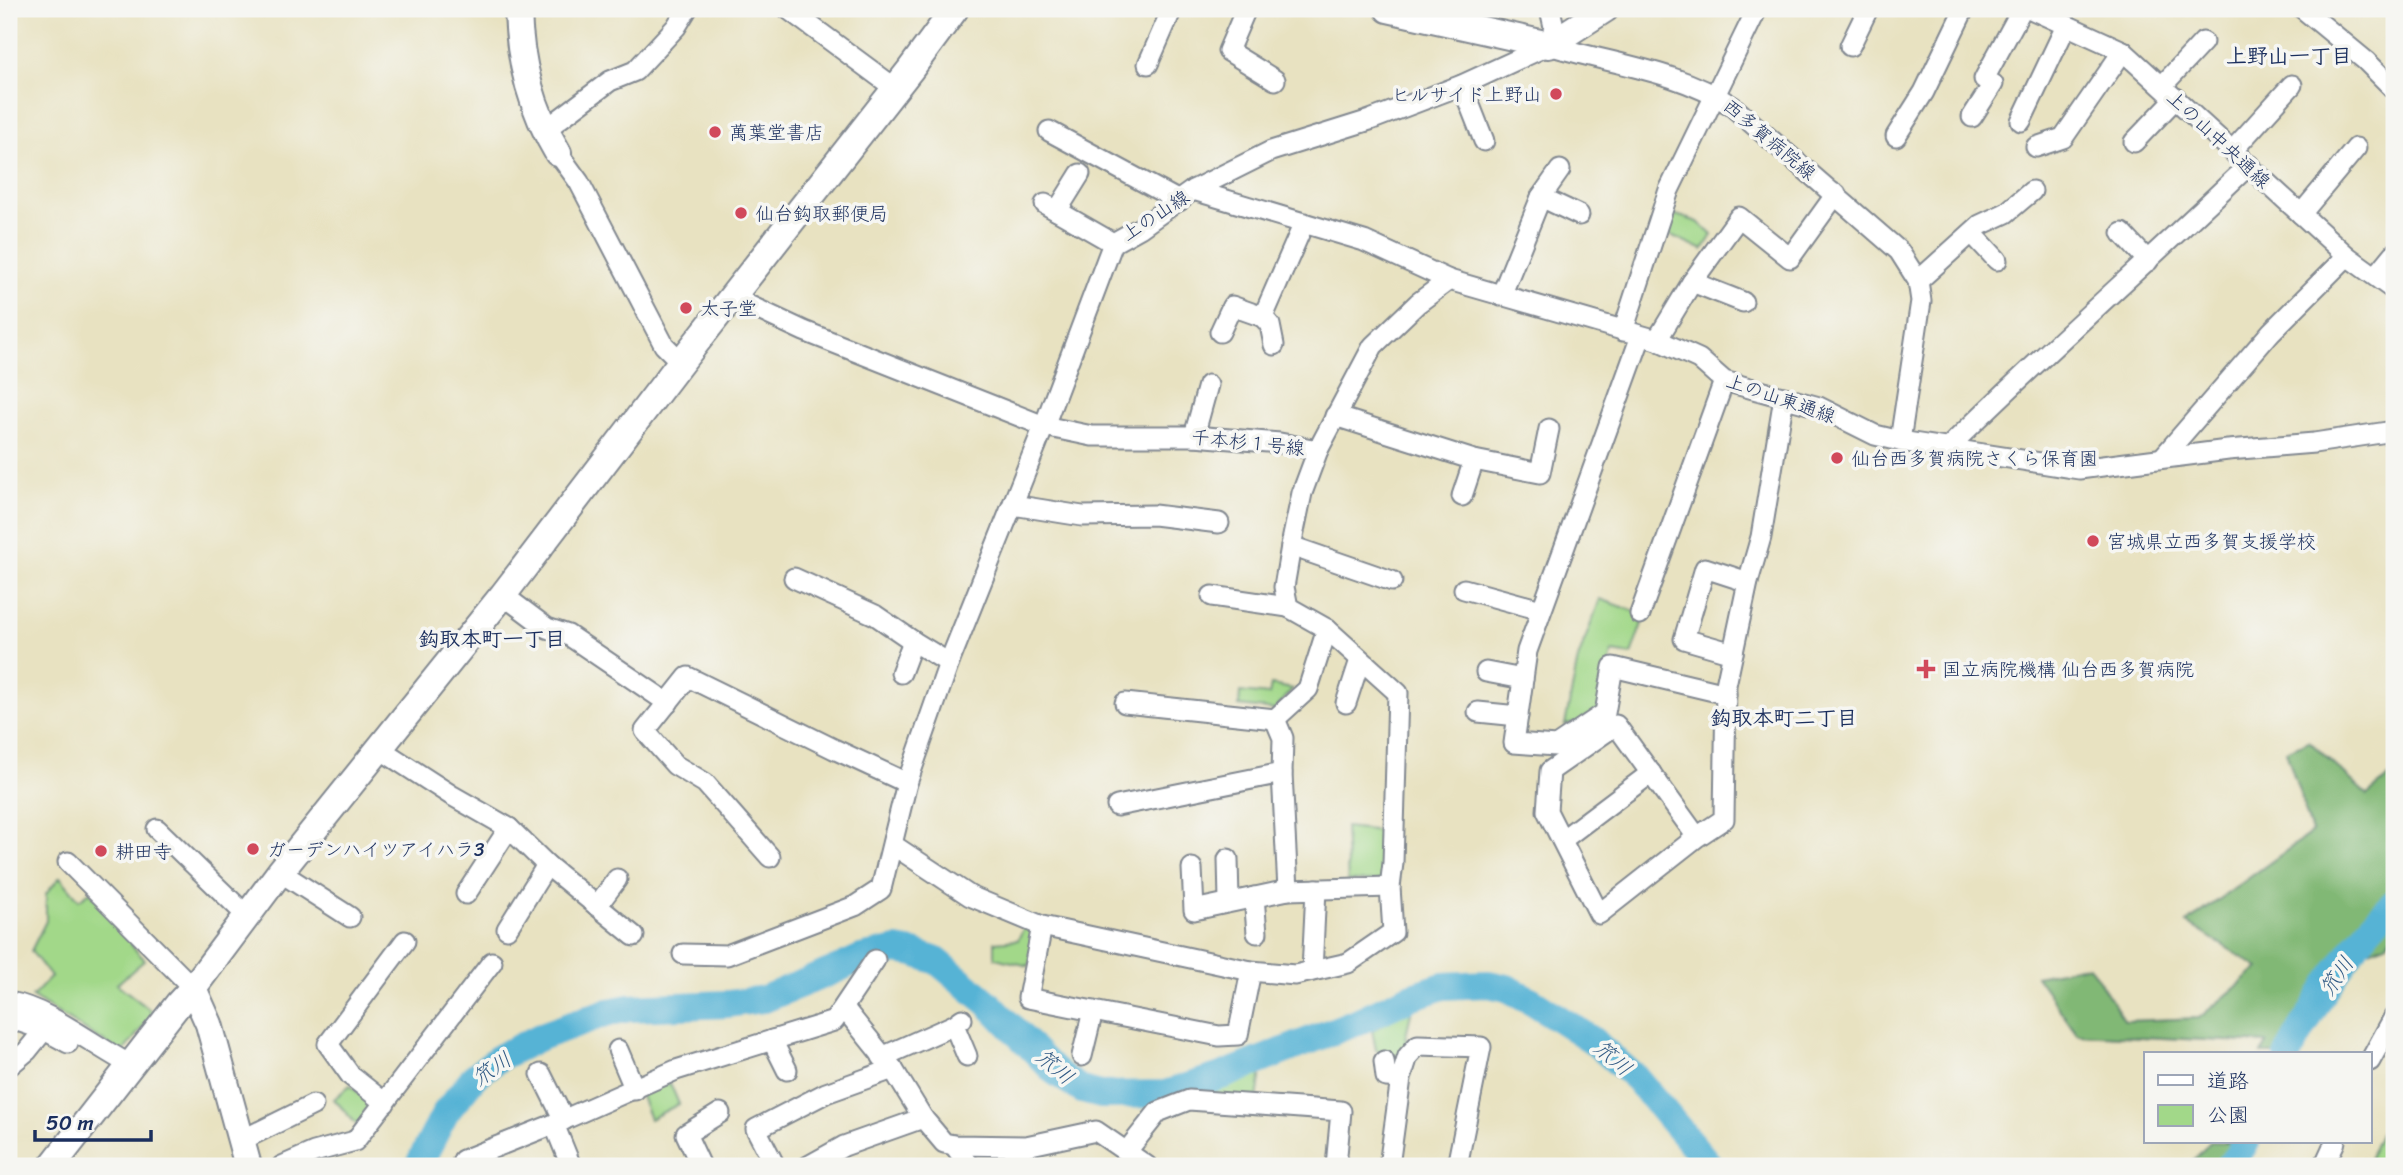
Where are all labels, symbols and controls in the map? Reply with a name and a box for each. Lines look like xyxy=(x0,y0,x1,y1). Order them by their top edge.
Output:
district label: 上野山一丁目 xyxy=(2226,37,2352,75)
place label: ヒルサイド上野山 xyxy=(1392,78,1542,111)
street label: 上の山中央通線 xyxy=(2159,82,2279,197)
marker: ヒルサイド上野山 xyxy=(1548,86,1564,102)
street label: 西多賀病院線 xyxy=(1715,90,1824,189)
place label: 萬葉堂書店 xyxy=(729,116,824,149)
marker: 萬葉堂書店 xyxy=(707,124,723,140)
street label: 上の山線 xyxy=(1114,181,1196,250)
place label: 仙台鈎取郵便局 xyxy=(755,197,888,230)
marker: 仙台鈎取郵便局 xyxy=(733,205,749,221)
place label: 太子堂 xyxy=(700,292,757,325)
marker: 太子堂 xyxy=(678,300,694,316)
street label: 上の山東通線 xyxy=(1722,364,1840,433)
street label: 千本杉１号線 xyxy=(1190,420,1306,465)
place label: 仙台西多賀病院さくら保育園 xyxy=(1851,442,2098,475)
marker: 仙台西多賀病院さくら保育園 xyxy=(1829,450,1845,466)
place label: 宮城県立西多賀支援学校 xyxy=(2107,525,2316,558)
marker: 宮城県立西多賀支援学校 xyxy=(2085,533,2101,549)
district label: 鈎取本町一丁目 xyxy=(419,620,566,658)
place label: 国立病院機構 仙台西多賀病院 xyxy=(1942,653,2194,686)
marker: 国立病院機構 仙台西多賀病院 xyxy=(1916,659,1936,679)
district label: 鈎取本町二丁目 xyxy=(1711,699,1858,737)
place label: ガーデンハイツアイハラ3 xyxy=(267,833,485,866)
place label: 耕田寺 xyxy=(115,835,172,868)
marker: ガーデンハイツアイハラ3 xyxy=(245,841,261,857)
marker: 耕田寺 xyxy=(93,843,109,859)
water label: 笊川 xyxy=(2310,948,2364,1004)
water label: 笊川 xyxy=(1585,1030,1641,1086)
water label: 笊川 xyxy=(1027,1039,1083,1095)
water label: 笊川 xyxy=(464,1041,520,1097)
legend xyxy=(2144,1052,2372,1144)
text: 道路 xyxy=(2207,1062,2249,1100)
text: 公園 xyxy=(2207,1096,2249,1134)
scale bar xyxy=(35,1098,150,1142)
text: 50 m xyxy=(46,1104,94,1142)

